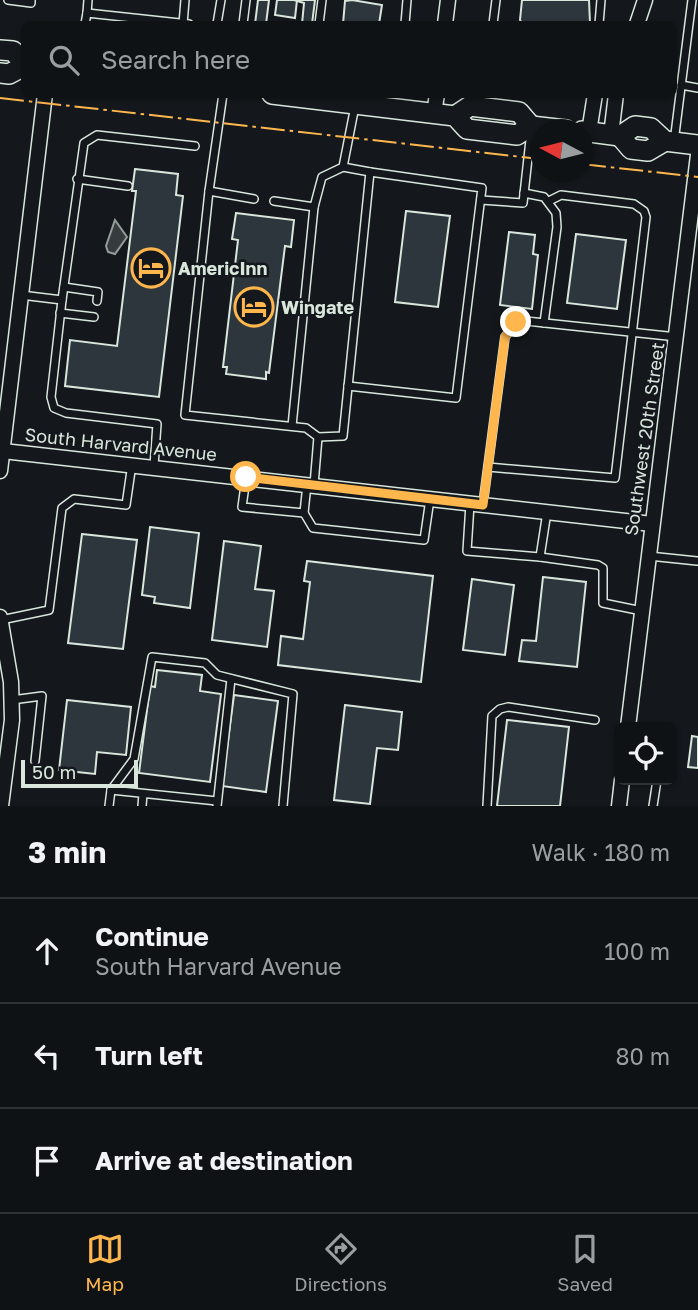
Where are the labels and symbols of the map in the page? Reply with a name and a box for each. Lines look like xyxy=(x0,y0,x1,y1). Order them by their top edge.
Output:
north arrow xyxy=(530,119,593,182)
hotel icon: AmericInn xyxy=(130,247,172,289)
place label: AmericInn xyxy=(178,257,267,279)
hotel icon: Wingate xyxy=(233,286,275,328)
place label: Wingate xyxy=(281,296,355,318)
route end xyxy=(500,306,531,337)
street label: Southwest 20th Street xyxy=(620,341,668,537)
street label: South Harvard Avenue xyxy=(24,423,218,465)
route start xyxy=(230,461,261,492)
scale bar xyxy=(21,757,138,789)

